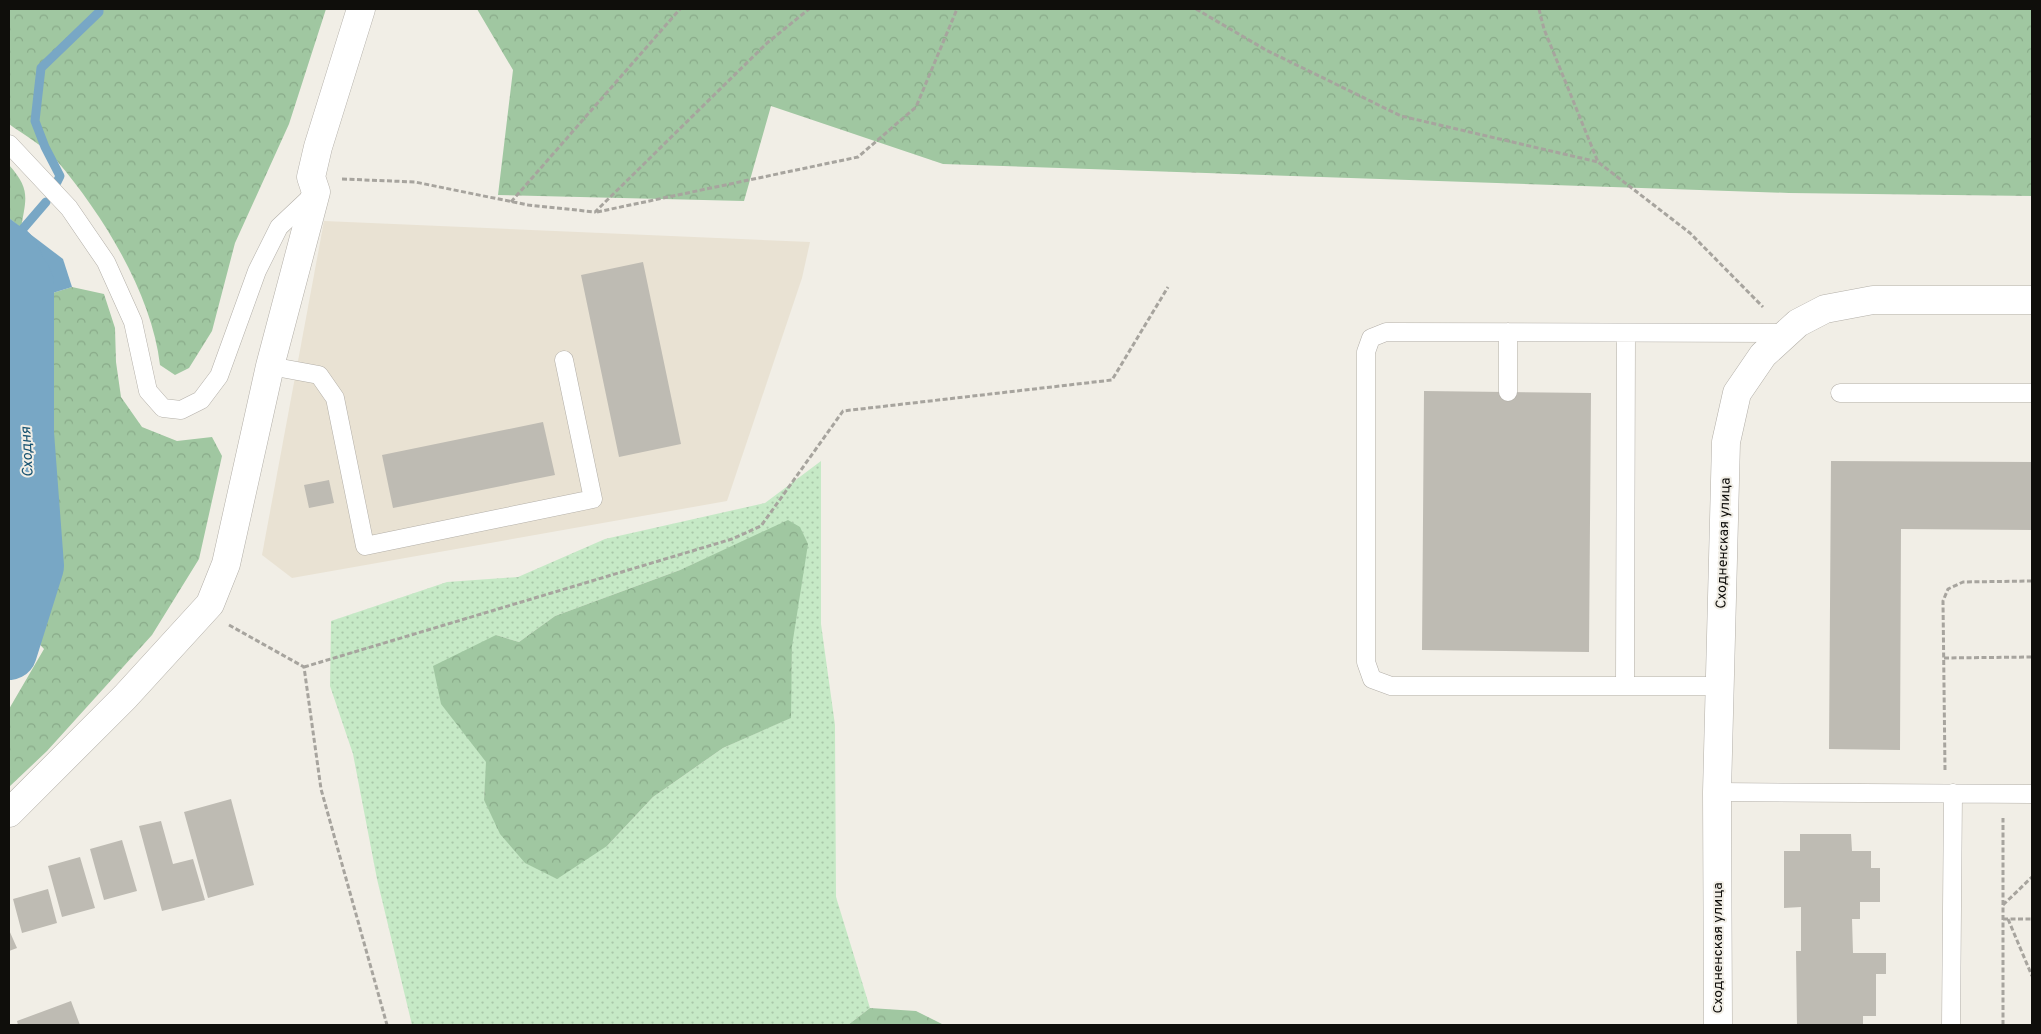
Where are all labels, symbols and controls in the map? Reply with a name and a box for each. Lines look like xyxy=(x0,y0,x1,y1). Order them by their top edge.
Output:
water label: Сходня xyxy=(17,426,39,478)
street label: Сходненская улица xyxy=(1713,477,1735,609)
street label: Сходненская улица xyxy=(1710,882,1727,1014)

